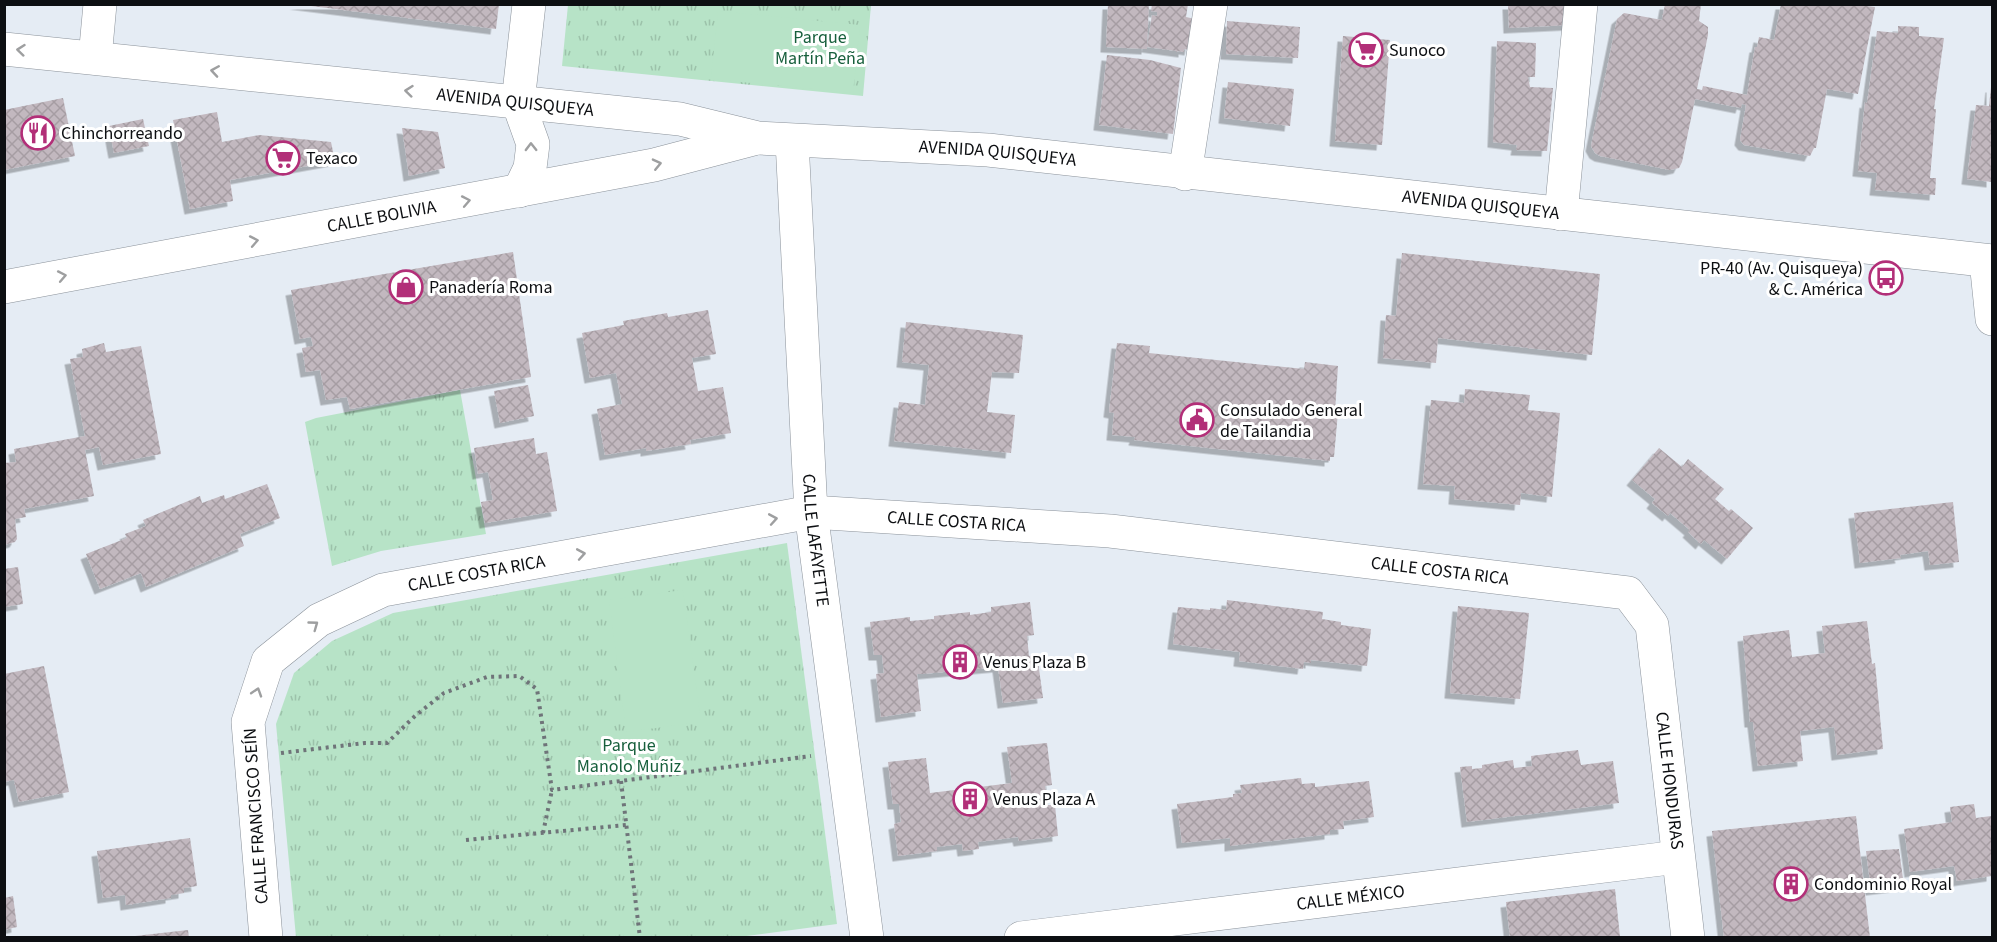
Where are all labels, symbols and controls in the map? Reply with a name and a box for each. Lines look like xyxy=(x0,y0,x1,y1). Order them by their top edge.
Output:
park label: Parque Martín Peña xyxy=(775,25,865,71)
supermarket icon: Sunoco xyxy=(1348,32,1384,68)
place label: Sunoco xyxy=(1389,38,1446,63)
one-way arrow xyxy=(17,44,26,57)
one-way arrow xyxy=(211,65,220,77)
street label: AVENIDA QUISQUEYA xyxy=(435,81,595,123)
one-way arrow xyxy=(404,85,414,98)
restaurant icon: Chinchorreando xyxy=(20,115,56,151)
place label: Chinchorreando xyxy=(61,121,183,146)
street label: AVENIDA QUISQUEYA xyxy=(918,134,1078,172)
supermarket icon: Texaco xyxy=(265,140,301,176)
one-way arrow xyxy=(524,142,537,151)
place label: Texaco xyxy=(306,146,358,171)
one-way arrow xyxy=(652,158,662,171)
street label: AVENIDA QUISQUEYA xyxy=(1401,183,1561,226)
street label: CALLE BOLIVIA xyxy=(325,194,438,239)
one-way arrow xyxy=(461,195,471,208)
one-way arrow xyxy=(248,235,258,248)
place label: PR-40 (Av. Quisqueya) & C. América xyxy=(1700,256,1863,302)
bus stop icon: PR-40 (Av. Quisqueya) & C. América xyxy=(1868,260,1904,296)
shop icon: Panadería Roma xyxy=(388,269,424,305)
one-way arrow xyxy=(57,270,67,283)
place label: Panadería Roma xyxy=(429,275,553,300)
place label: Consulado General de Tailandia xyxy=(1220,398,1363,444)
public building icon: Consulado General de Tailandia xyxy=(1179,402,1215,438)
street label: CALLE LAFAYETTE xyxy=(797,473,836,608)
street label: CALLE COSTA RICA xyxy=(886,504,1027,538)
one-way arrow xyxy=(768,513,778,526)
street label: CALLE COSTA RICA xyxy=(406,548,547,598)
one-way arrow xyxy=(576,548,586,561)
street label: CALLE COSTA RICA xyxy=(1369,550,1511,591)
one-way arrow xyxy=(307,621,318,632)
building icon: Venus Plaza B xyxy=(942,644,978,680)
place label: Venus Plaza B xyxy=(983,650,1086,675)
one-way arrow xyxy=(250,687,262,698)
street label: CALLE HONDURAS xyxy=(1650,710,1690,851)
street label: CALLE FRANCISCO SEÍN xyxy=(237,727,275,905)
park label: Parque Manolo Muñiz xyxy=(577,733,682,779)
building icon: Venus Plaza A xyxy=(952,781,988,817)
place label: Venus Plaza A xyxy=(993,787,1095,812)
building icon: Condominio Royal xyxy=(1773,866,1809,902)
place label: Condominio Royal xyxy=(1814,872,1952,897)
street label: CALLE MÉXICO xyxy=(1295,878,1406,916)

